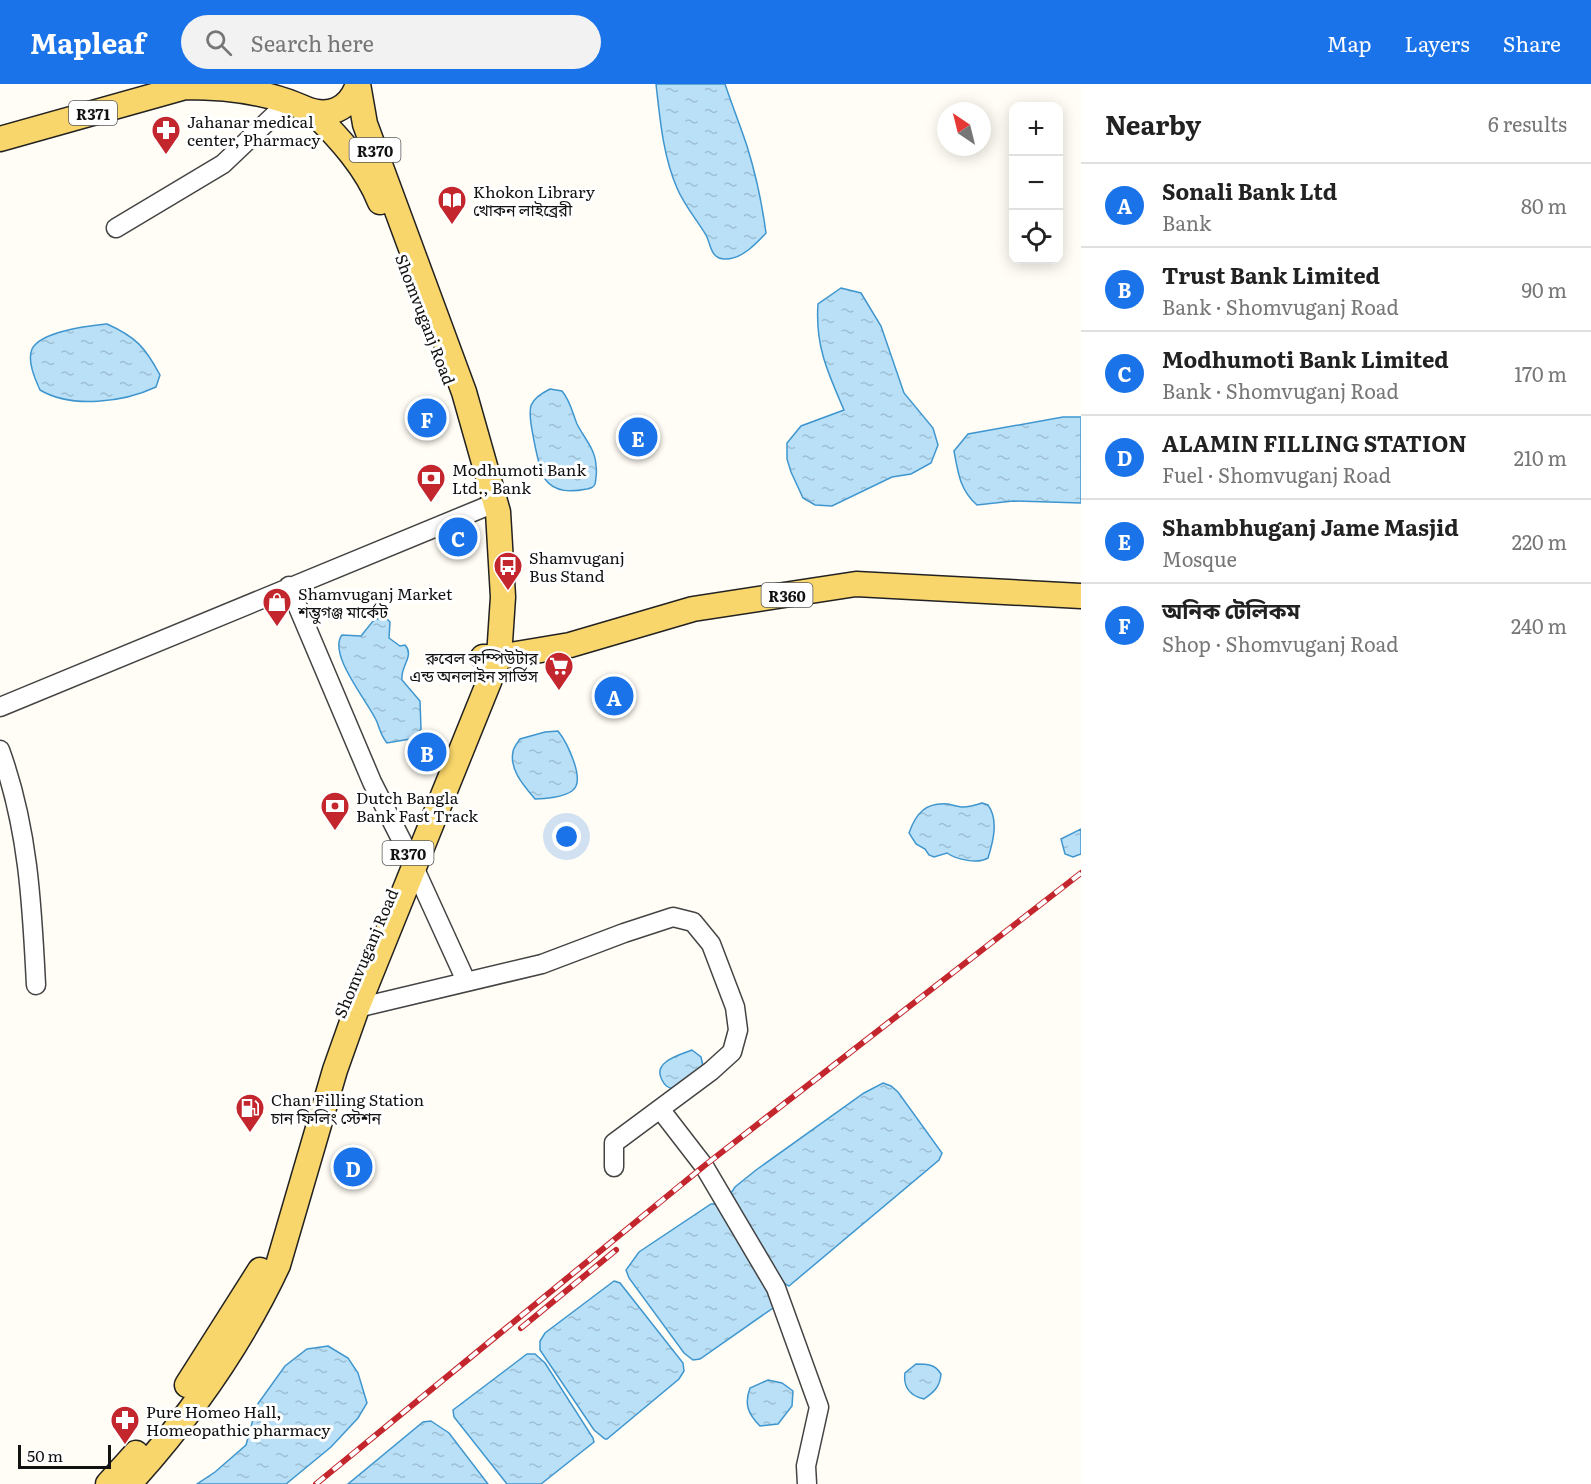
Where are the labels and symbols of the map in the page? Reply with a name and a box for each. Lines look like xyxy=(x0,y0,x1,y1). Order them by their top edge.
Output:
road number: R371 xyxy=(69,101,117,125)
north arrow xyxy=(937,102,991,156)
place label: Jahanar medical center, Pharmacy xyxy=(187,109,321,151)
pharmacy icon: Jahanar medical center, Pharmacy xyxy=(150,114,182,156)
road number: R370 xyxy=(350,138,400,162)
place label: Khokon Library খোকন লাইব্রেরী xyxy=(473,179,596,221)
library icon: Khokon Library খোকন লাইব্রেরী xyxy=(436,184,468,226)
street label: Shomvuganj Road xyxy=(390,250,462,388)
pin: F xyxy=(408,396,446,440)
pin: E xyxy=(618,414,658,460)
place label: Modhumoti Bank Ltd., Bank xyxy=(452,457,586,499)
bank icon: Modhumoti Bank Ltd., Bank xyxy=(415,462,447,504)
pin: C xyxy=(438,514,478,560)
place label: Shamvuganj Bus Stand xyxy=(529,545,625,587)
bus stop icon: Shamvuganj Bus Stand xyxy=(492,550,524,592)
place label: Shamvuganj Market শম্ভুগঞ্জ মার্কেট xyxy=(297,581,453,624)
road number: R360 xyxy=(762,583,812,607)
shop icon: Shamvuganj Market শম্ভুগঞ্জ মার্কেট xyxy=(261,586,293,628)
place label: রুবেল কম্পিউটার এন্ড অনলাইন সার্ভিস xyxy=(409,645,539,687)
supermarket icon: রুবেল কম্পিউটার এন্ড অনলাইন সার্ভিস xyxy=(543,650,575,692)
pin: A xyxy=(594,674,634,718)
pin: B xyxy=(408,730,446,774)
place label: Dutch Bangla Bank Fast Track xyxy=(356,785,478,827)
bank icon: Dutch Bangla Bank Fast Track xyxy=(319,790,351,832)
your location xyxy=(552,822,581,851)
road number: R370 xyxy=(382,841,434,865)
street label: Shomvuganj Road xyxy=(327,884,403,1021)
place label: Chan Filling Station চান ফিলিং স্টেশন xyxy=(270,1087,425,1129)
fuel station icon: Chan Filling Station চান ফিলিং স্টেশন xyxy=(234,1092,266,1134)
pin: D xyxy=(334,1144,372,1190)
place label: Pure Homeo Hall, Homeopathic pharmacy xyxy=(146,1399,331,1441)
pharmacy icon: Pure Homeo Hall, Homeopathic pharmacy xyxy=(109,1404,141,1446)
scale bar xyxy=(18,1442,111,1470)

